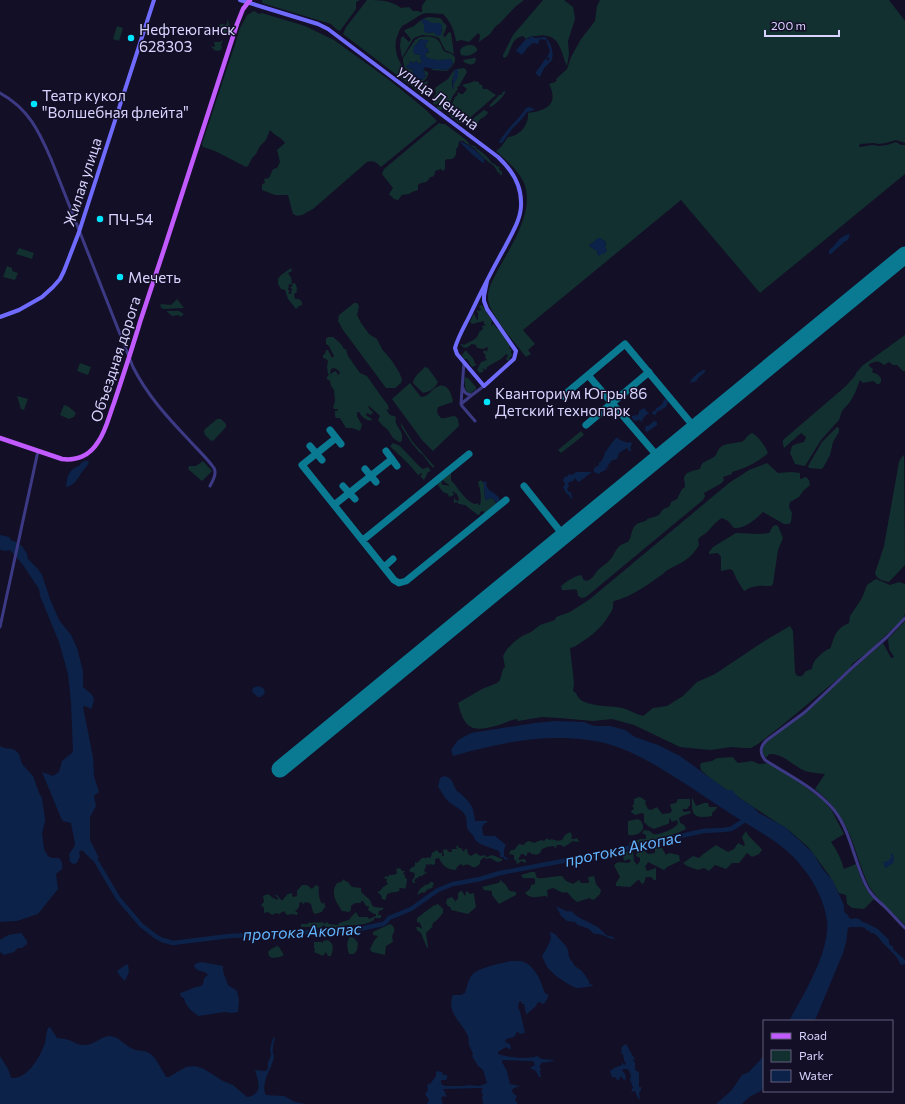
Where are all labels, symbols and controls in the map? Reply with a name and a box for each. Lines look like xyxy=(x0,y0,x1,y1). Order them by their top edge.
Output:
scale bar xyxy=(765,12,839,38)
text: 200 m xyxy=(771,18,806,32)
place label: Нефтеюганск 628303 xyxy=(139,20,235,55)
marker: Нефтеюганск 628303 xyxy=(126,33,136,43)
street label: улица Ленина xyxy=(395,61,483,133)
place label: Театр кукол "Волшебная флейта" xyxy=(42,86,189,121)
marker: Театр кукол "Волшебная флейта" xyxy=(29,99,39,109)
street label: Жилая улица xyxy=(59,135,105,229)
place label: ПЧ-54 xyxy=(108,210,153,228)
marker: ПЧ-54 xyxy=(95,214,105,224)
place label: Мечеть xyxy=(128,268,181,286)
marker: Мечеть xyxy=(115,272,125,282)
street label: Объездная дорога xyxy=(86,294,144,424)
place label: Кванториум Югры 86 Детский технопарк xyxy=(495,384,647,419)
marker: Кванториум Югры 86 Детский технопарк xyxy=(482,397,492,407)
water label: протока Акопас xyxy=(563,826,683,870)
water label: протока Акопас xyxy=(242,918,362,944)
legend xyxy=(763,1020,893,1092)
text: Road xyxy=(799,1028,827,1042)
text: Park xyxy=(799,1048,825,1062)
text: Water xyxy=(799,1068,833,1082)

